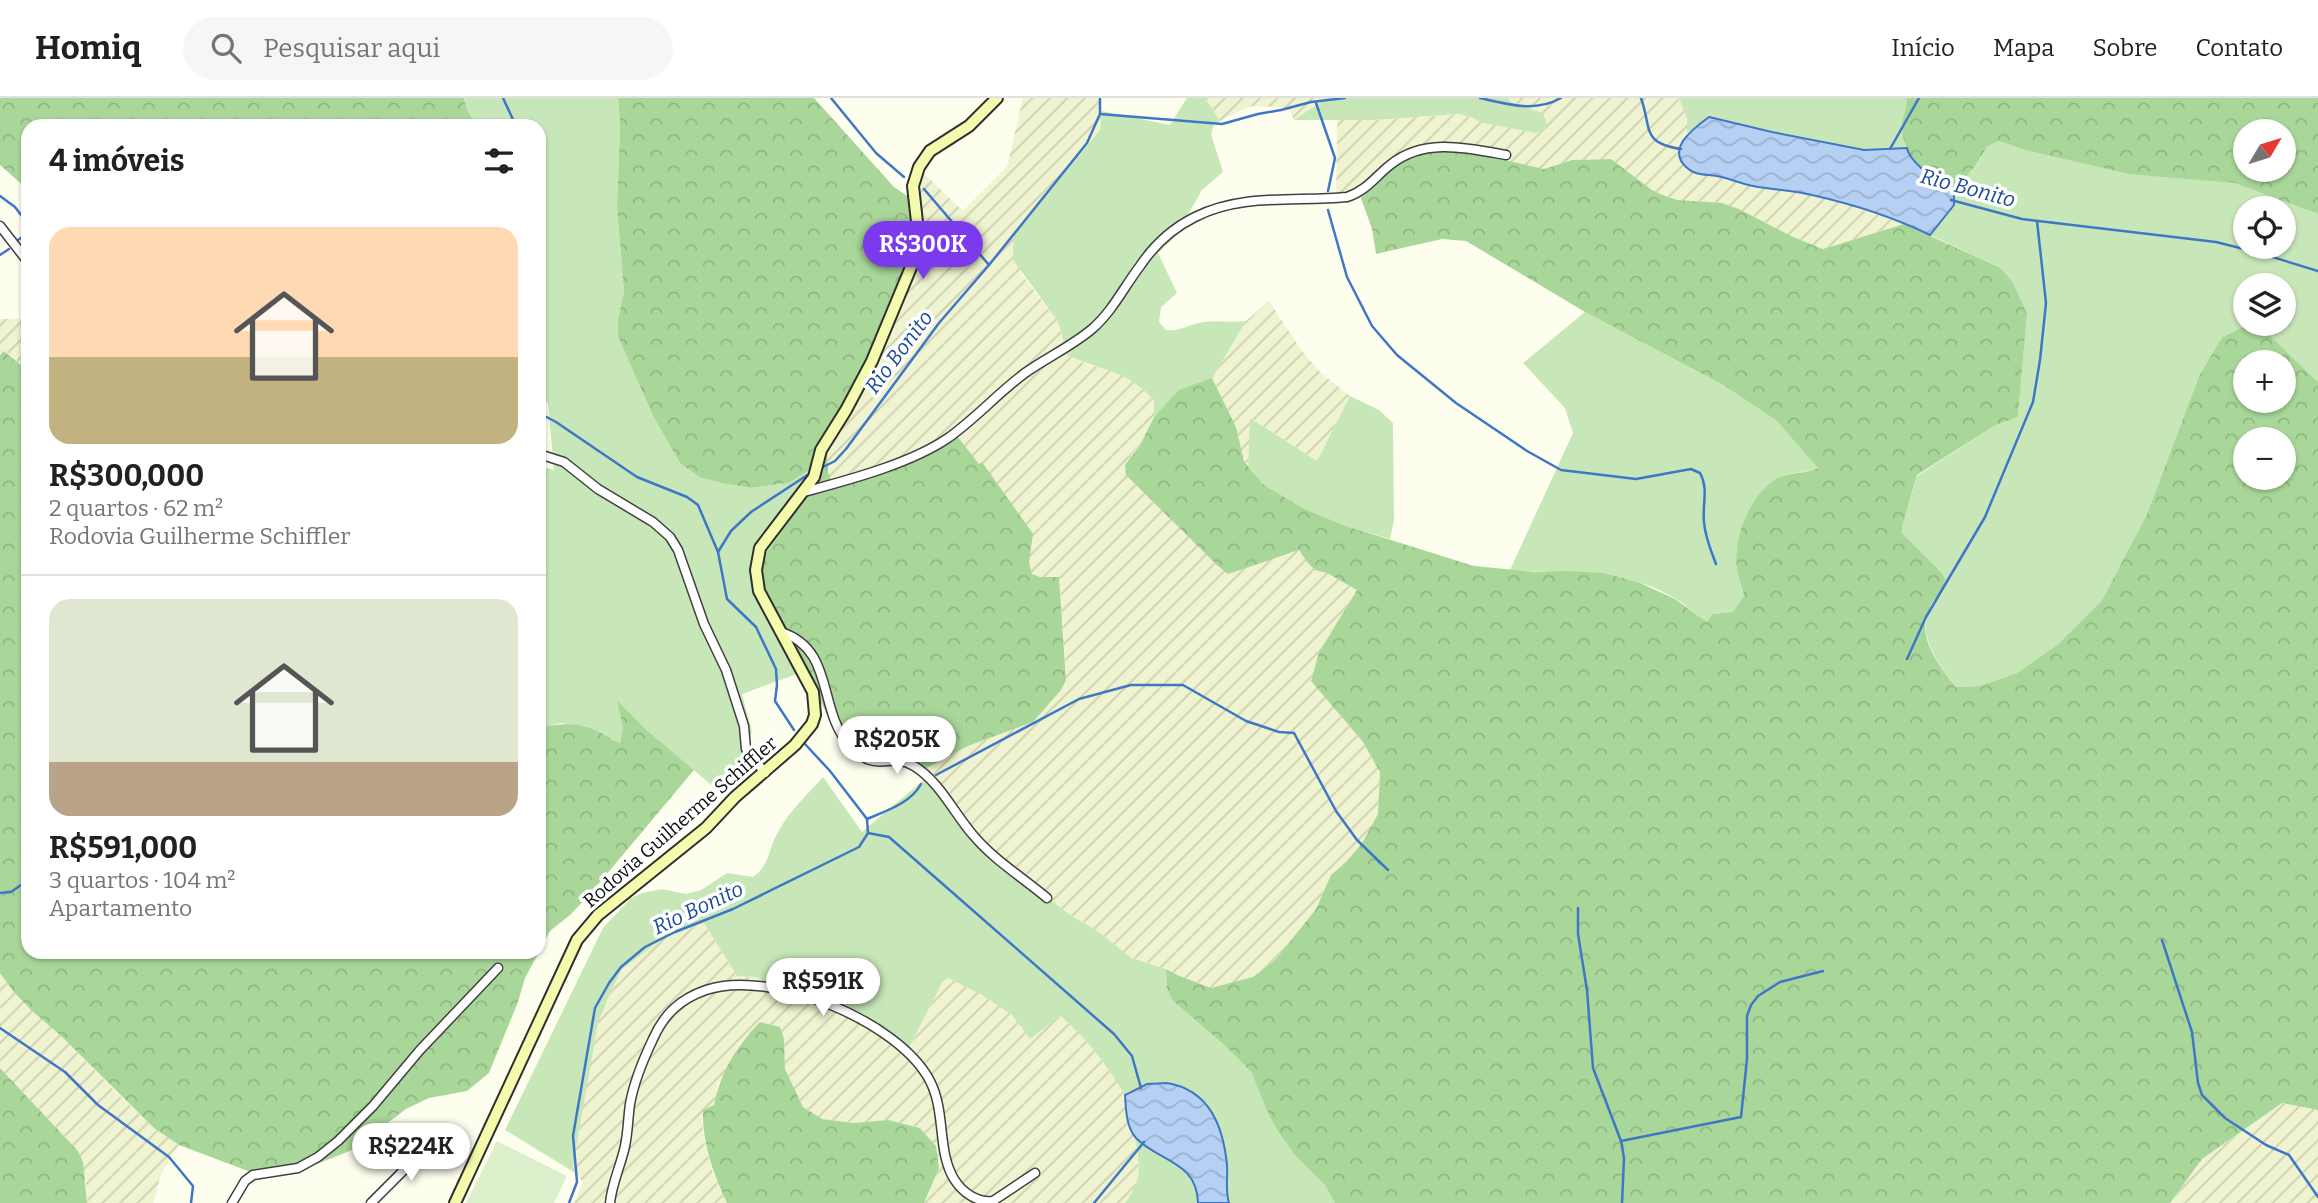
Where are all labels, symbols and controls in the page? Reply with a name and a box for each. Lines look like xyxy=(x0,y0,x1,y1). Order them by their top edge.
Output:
search box xyxy=(183,17,673,80)
text: Homiq xyxy=(35,28,141,68)
icon: search xyxy=(207,29,245,67)
text: Pesquisar aqui xyxy=(263,33,440,64)
text: Início xyxy=(1891,34,1955,62)
text: Mapa xyxy=(1993,34,2054,62)
text: Sobre xyxy=(2092,34,2157,62)
text: Contato xyxy=(2195,34,2283,62)
north arrow xyxy=(2233,119,2296,182)
map controls xyxy=(2233,119,2296,490)
icon: filters xyxy=(480,142,518,180)
text: 4 imóveis xyxy=(49,143,184,179)
water label: Rio Bonito xyxy=(1918,163,2018,213)
button: locate xyxy=(2233,196,2296,259)
pin: R$300K xyxy=(866,222,980,281)
text: R$300K xyxy=(879,230,967,258)
icon: home xyxy=(221,273,347,399)
button: layers xyxy=(2233,273,2296,336)
water label: Rio Bonito xyxy=(859,305,939,399)
button: + xyxy=(2233,350,2296,413)
button: − xyxy=(2233,427,2296,490)
text: R$300,000 xyxy=(49,458,204,494)
text: 2 quartos · 62 m² xyxy=(49,494,223,522)
text: Rodovia Guilherme Schiffler xyxy=(49,522,350,550)
icon: home xyxy=(221,645,347,771)
pin: R$205K xyxy=(840,716,954,776)
text: R$205K xyxy=(854,725,940,753)
street label: Rodovia Guilherme Schiffler xyxy=(578,731,782,912)
text: R$591,000 xyxy=(49,830,197,866)
text: 3 quartos · 104 m² xyxy=(49,866,236,894)
water label: Rio Bonito xyxy=(649,876,747,940)
text: Apartamento xyxy=(49,894,192,922)
pin: R$591K xyxy=(766,958,880,1018)
text: R$591K xyxy=(782,967,864,995)
pin: R$224K xyxy=(354,1124,468,1183)
text: R$224K xyxy=(368,1132,454,1160)

